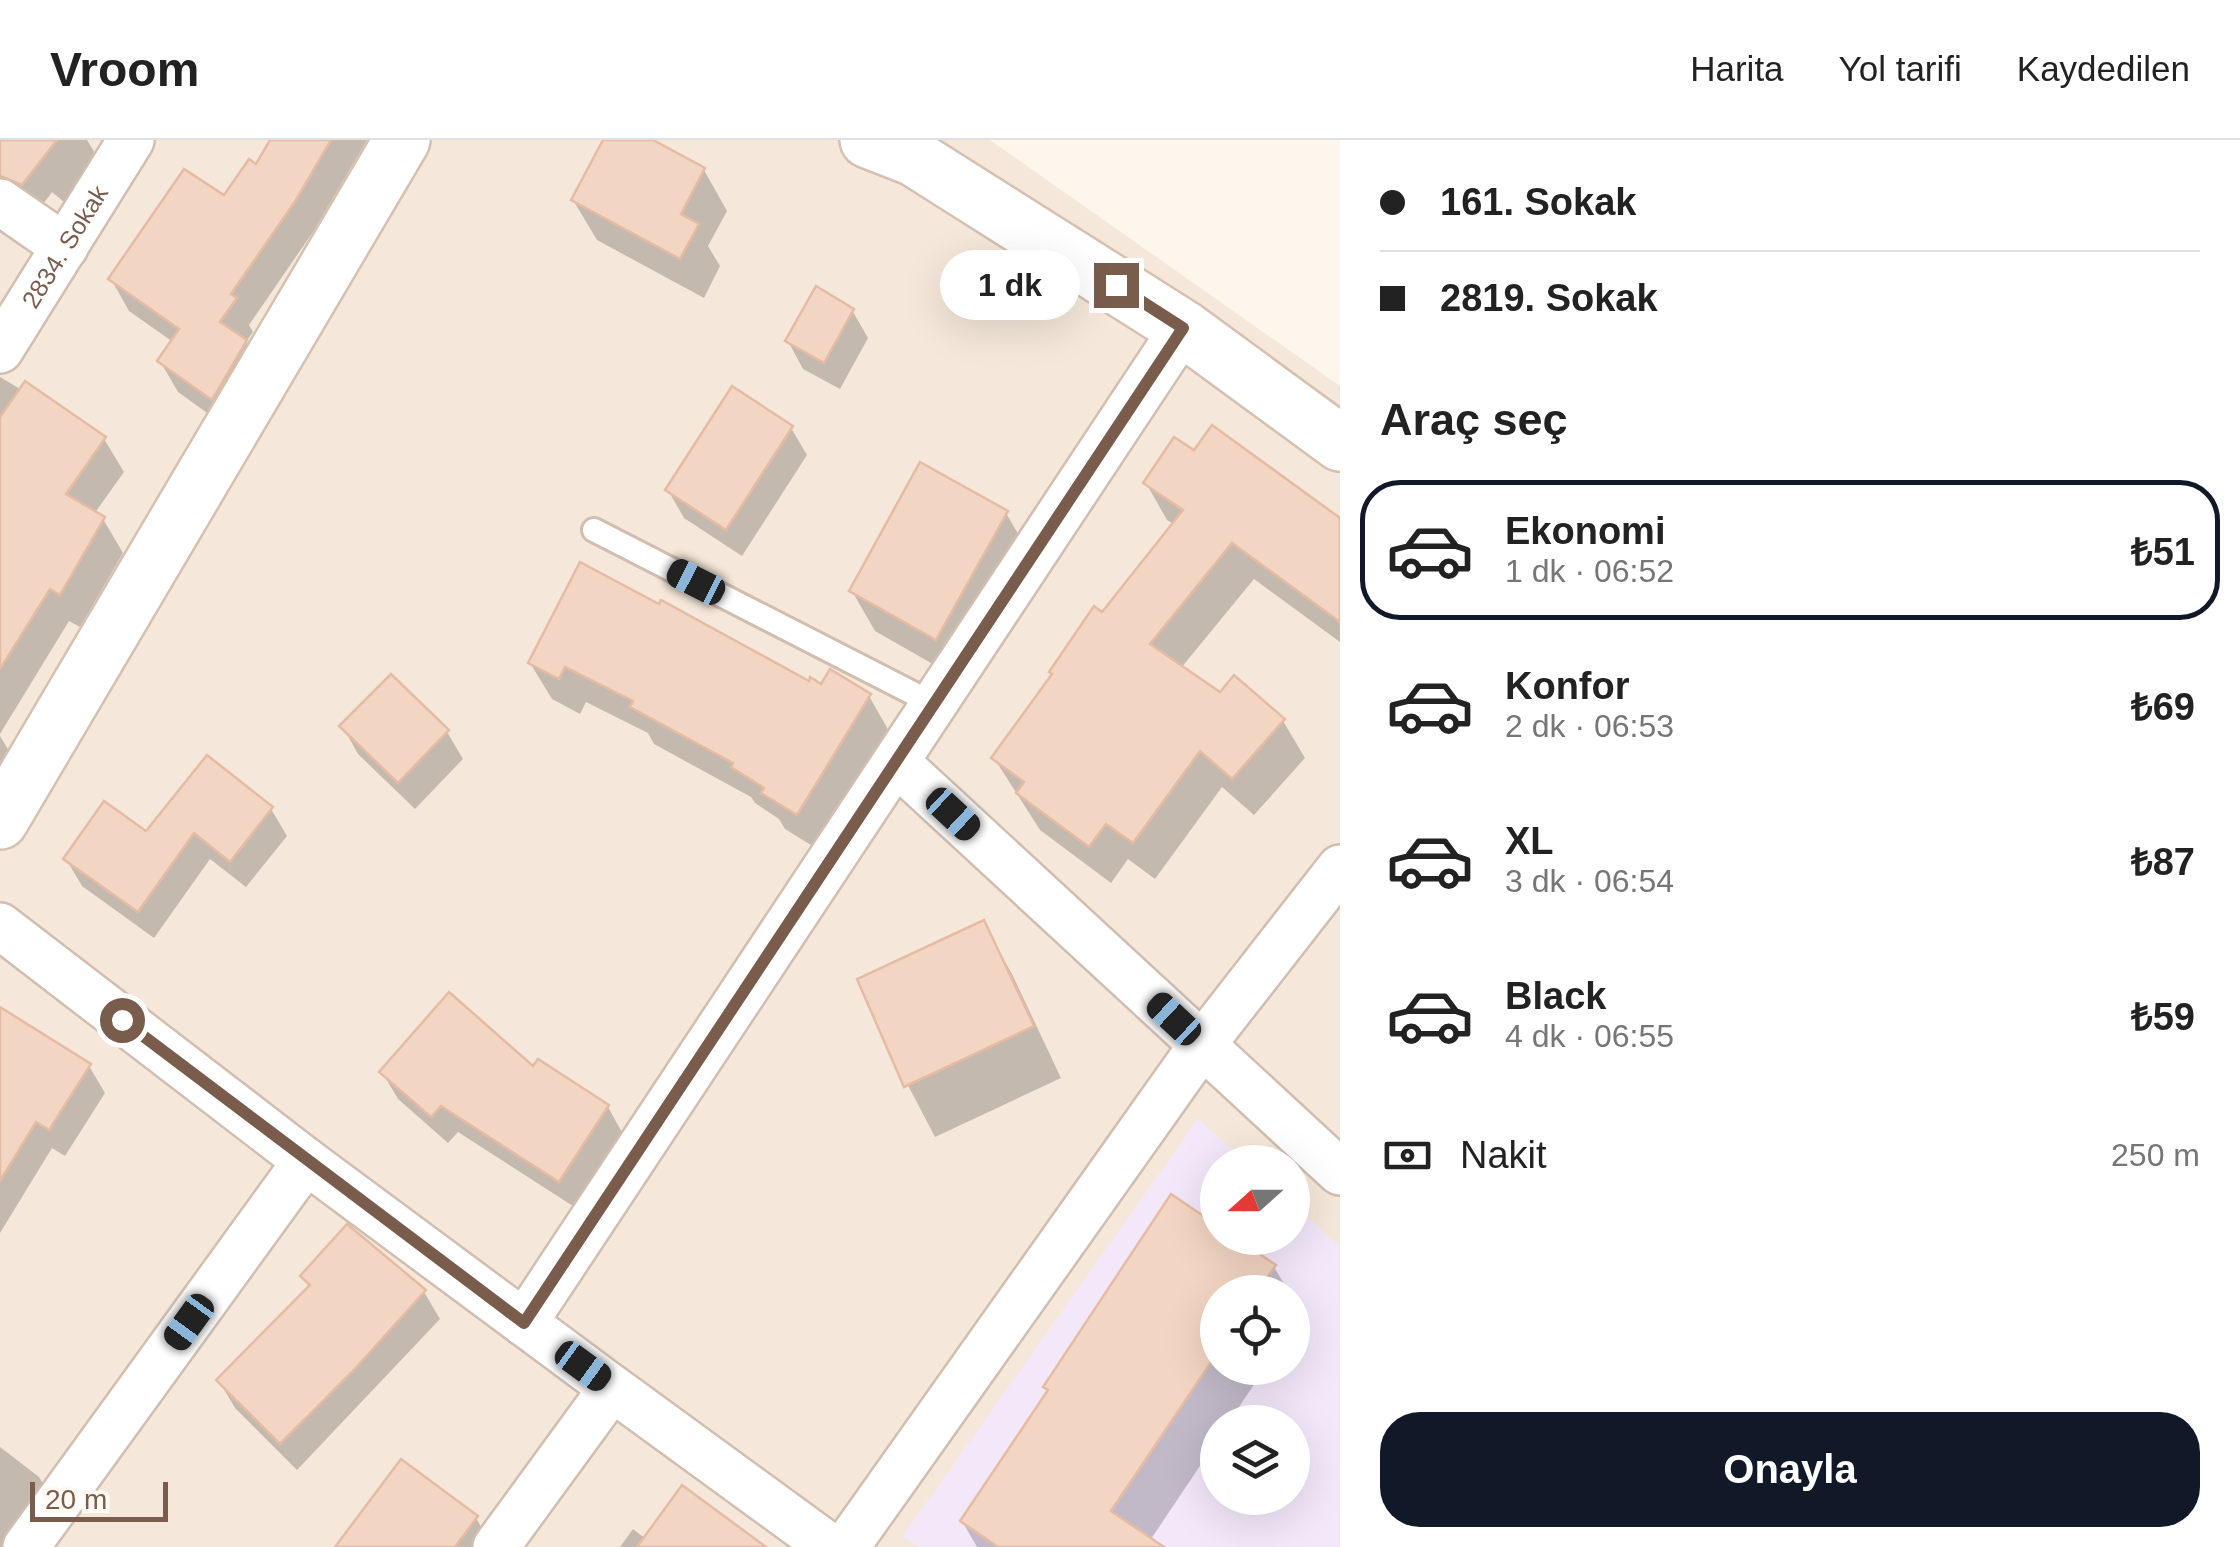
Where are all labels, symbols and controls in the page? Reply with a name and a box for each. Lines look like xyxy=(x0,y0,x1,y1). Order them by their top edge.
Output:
text: Vroom xyxy=(50,43,199,96)
text: Harita xyxy=(1690,49,1784,88)
text: Yol tarifi xyxy=(1839,49,1962,88)
text: Kaydedilen xyxy=(2017,49,2190,88)
street label: 2834. Sokak xyxy=(16,180,114,313)
text: 161. Sokak xyxy=(1440,181,1636,223)
callout: 1 dk xyxy=(941,250,1081,320)
route end xyxy=(1094,263,1139,308)
text: 1 dk xyxy=(978,267,1042,303)
text: 2819. Sokak xyxy=(1440,277,1658,319)
text: Araç seç xyxy=(1380,394,1568,445)
icon: car xyxy=(1385,505,1475,595)
text: Ekonomi xyxy=(1505,510,1665,552)
text: ₺51 xyxy=(2131,531,2195,573)
text: 1 dk · 06:52 xyxy=(1505,553,1674,589)
car xyxy=(662,555,730,609)
icon: car xyxy=(1385,660,1475,750)
text: Konfor xyxy=(1505,665,1630,707)
text: ₺69 xyxy=(2131,686,2195,728)
text: 2 dk · 06:53 xyxy=(1505,708,1674,744)
car xyxy=(921,783,985,845)
icon: car xyxy=(1385,815,1475,905)
text: XL xyxy=(1505,820,1554,862)
text: ₺87 xyxy=(2131,841,2195,883)
text: 3 dk · 06:54 xyxy=(1505,863,1674,899)
icon: car xyxy=(1385,970,1475,1060)
text: Black xyxy=(1505,975,1606,1017)
car xyxy=(1142,988,1206,1050)
text: ₺59 xyxy=(2131,996,2195,1038)
route start xyxy=(100,998,145,1043)
text: 4 dk · 06:55 xyxy=(1505,1018,1674,1054)
icon: cash xyxy=(1380,1128,1435,1183)
text: Nakit xyxy=(1460,1134,1547,1176)
text: 250 m xyxy=(2111,1137,2200,1173)
north arrow xyxy=(1200,1145,1310,1255)
map controls xyxy=(1200,1145,1310,1515)
button: locate xyxy=(1200,1275,1310,1385)
car xyxy=(159,1289,219,1355)
car xyxy=(550,1336,616,1396)
button: layers xyxy=(1200,1405,1310,1515)
button: Onayla xyxy=(1380,1412,2200,1527)
scale bar xyxy=(30,1477,168,1522)
text: 20 m xyxy=(45,1484,107,1515)

